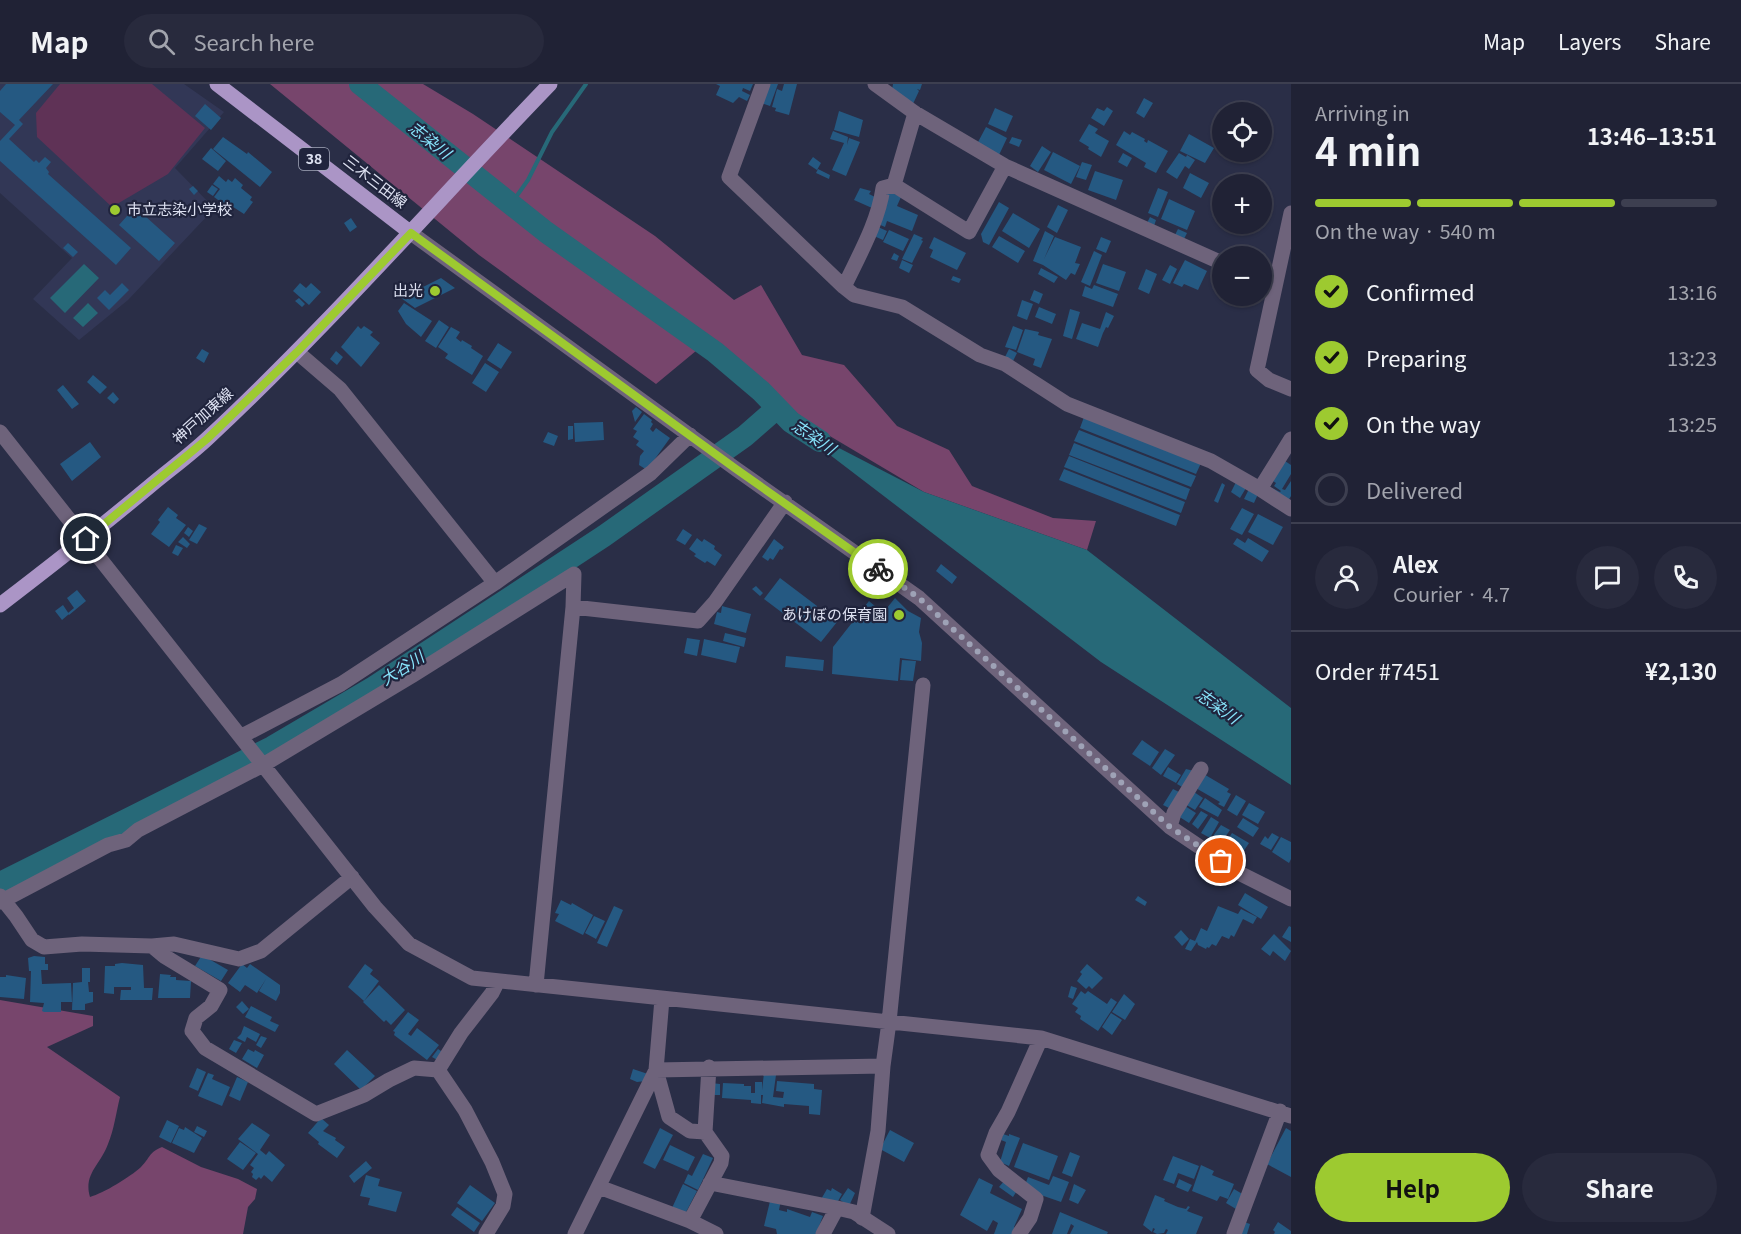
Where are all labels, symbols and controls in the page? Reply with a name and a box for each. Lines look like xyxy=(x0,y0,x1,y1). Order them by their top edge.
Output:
search box xyxy=(124,14,544,68)
text: Map xyxy=(30,21,88,61)
icon: search xyxy=(145,25,178,58)
text: Search here xyxy=(193,25,314,57)
text: Map xyxy=(1483,26,1525,56)
text: Layers xyxy=(1558,26,1621,56)
text: Share xyxy=(1654,26,1711,56)
text: Arriving in xyxy=(1315,98,1410,127)
map controls xyxy=(1212,102,1272,306)
button: locate xyxy=(1212,102,1272,162)
water label: 志染川 xyxy=(404,115,458,165)
text: 13:46–13:51 xyxy=(1587,119,1717,151)
text: 4 min xyxy=(1315,121,1421,177)
road number: 38 xyxy=(299,148,329,170)
street label: 三木三田線 xyxy=(340,149,412,212)
button: + xyxy=(1212,174,1272,234)
place label: 市立志染小学校 xyxy=(127,198,232,219)
marker: 市立志染小学校 xyxy=(108,203,122,217)
text: On the way · 540 m xyxy=(1315,216,1496,245)
button: − xyxy=(1212,246,1272,306)
icon: check xyxy=(1315,275,1348,308)
text: Confirmed xyxy=(1366,275,1475,307)
text: 13:16 xyxy=(1667,277,1717,306)
place label: 出光 xyxy=(393,279,423,300)
marker: 出光 xyxy=(428,284,442,298)
icon: check xyxy=(1315,341,1348,374)
text: Preparing xyxy=(1366,341,1466,373)
text: 13:23 xyxy=(1667,343,1717,372)
street label: 神戸加東線 xyxy=(167,382,237,448)
icon: check xyxy=(1315,407,1348,440)
text: On the way xyxy=(1366,407,1481,439)
text: 13:25 xyxy=(1667,409,1717,438)
water label: 志染川 xyxy=(788,413,843,461)
text: Delivered xyxy=(1366,473,1463,505)
pin xyxy=(60,513,111,564)
icon: home xyxy=(69,522,102,555)
courier xyxy=(848,539,908,599)
button: person xyxy=(1315,546,1378,609)
button: chat xyxy=(1576,546,1639,609)
button: phone xyxy=(1654,546,1717,609)
text: Alex xyxy=(1393,547,1439,579)
icon: bike xyxy=(862,553,895,586)
text: Courier · 4.7 xyxy=(1393,579,1510,608)
place label: あけぼの保育園 xyxy=(782,603,887,624)
marker: あけぼの保育園 xyxy=(892,608,906,622)
water label: 大谷川 xyxy=(375,643,430,690)
text: Order #7451 xyxy=(1315,654,1440,686)
text: ¥2,130 xyxy=(1645,654,1717,686)
water label: 志染川 xyxy=(1192,682,1247,730)
pin xyxy=(1195,835,1246,886)
icon: bag xyxy=(1204,844,1237,877)
button: Help xyxy=(1315,1153,1510,1222)
button: Share xyxy=(1522,1153,1717,1222)

